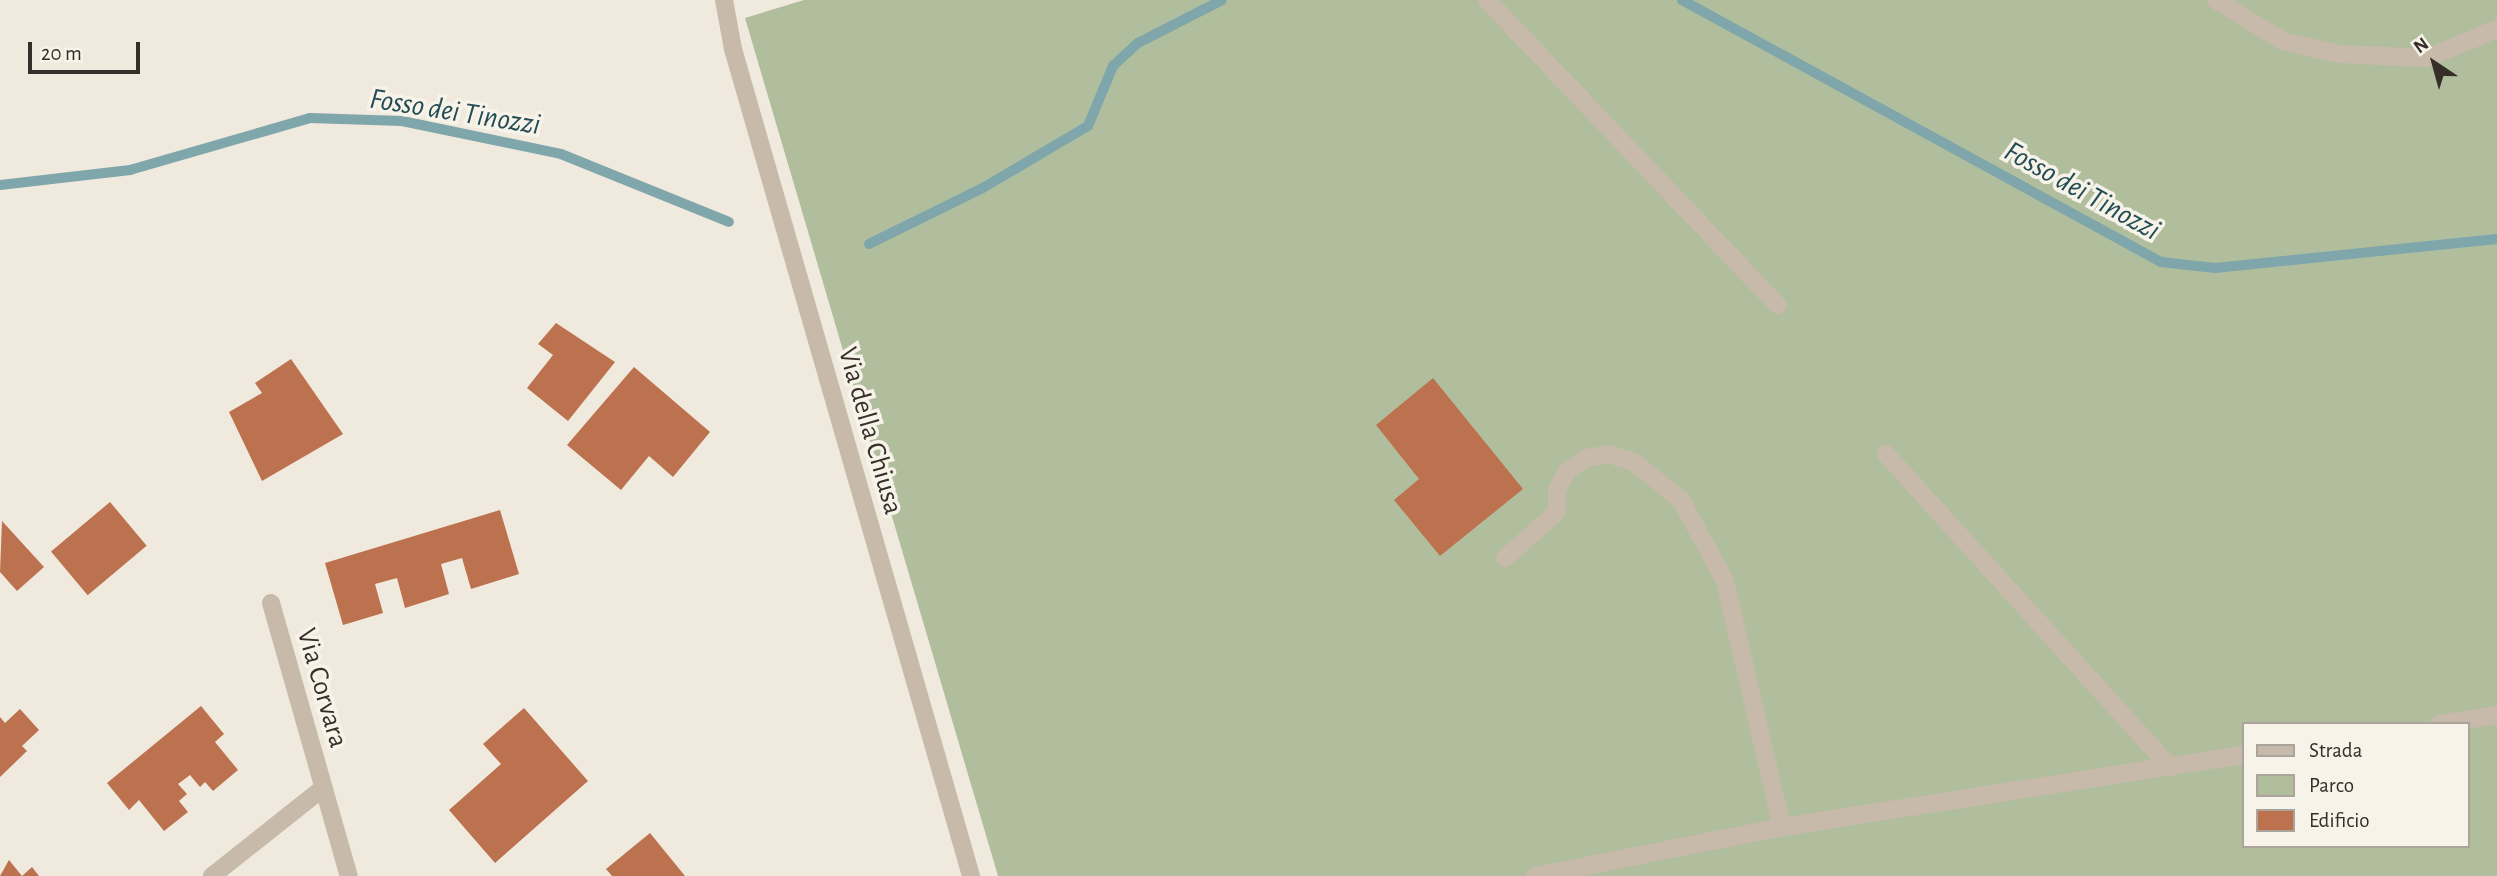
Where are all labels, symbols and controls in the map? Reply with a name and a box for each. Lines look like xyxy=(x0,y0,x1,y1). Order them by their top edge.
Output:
scale bar xyxy=(32,28,144,72)
north arrow xyxy=(2399,28,2469,98)
text: N xyxy=(2410,34,2432,57)
text: 20 m xyxy=(41,43,82,64)
water label: Fosso dei Tinozzi xyxy=(367,81,543,143)
water label: Fosso dei Tinozzi xyxy=(1998,133,2166,249)
street label: Via della Chiusa xyxy=(830,344,910,518)
street label: Via Corvara xyxy=(289,624,355,752)
legend xyxy=(2242,722,2469,848)
text: Strada xyxy=(2309,740,2362,761)
text: Parco xyxy=(2309,775,2354,796)
text: Edificio xyxy=(2309,810,2370,831)

